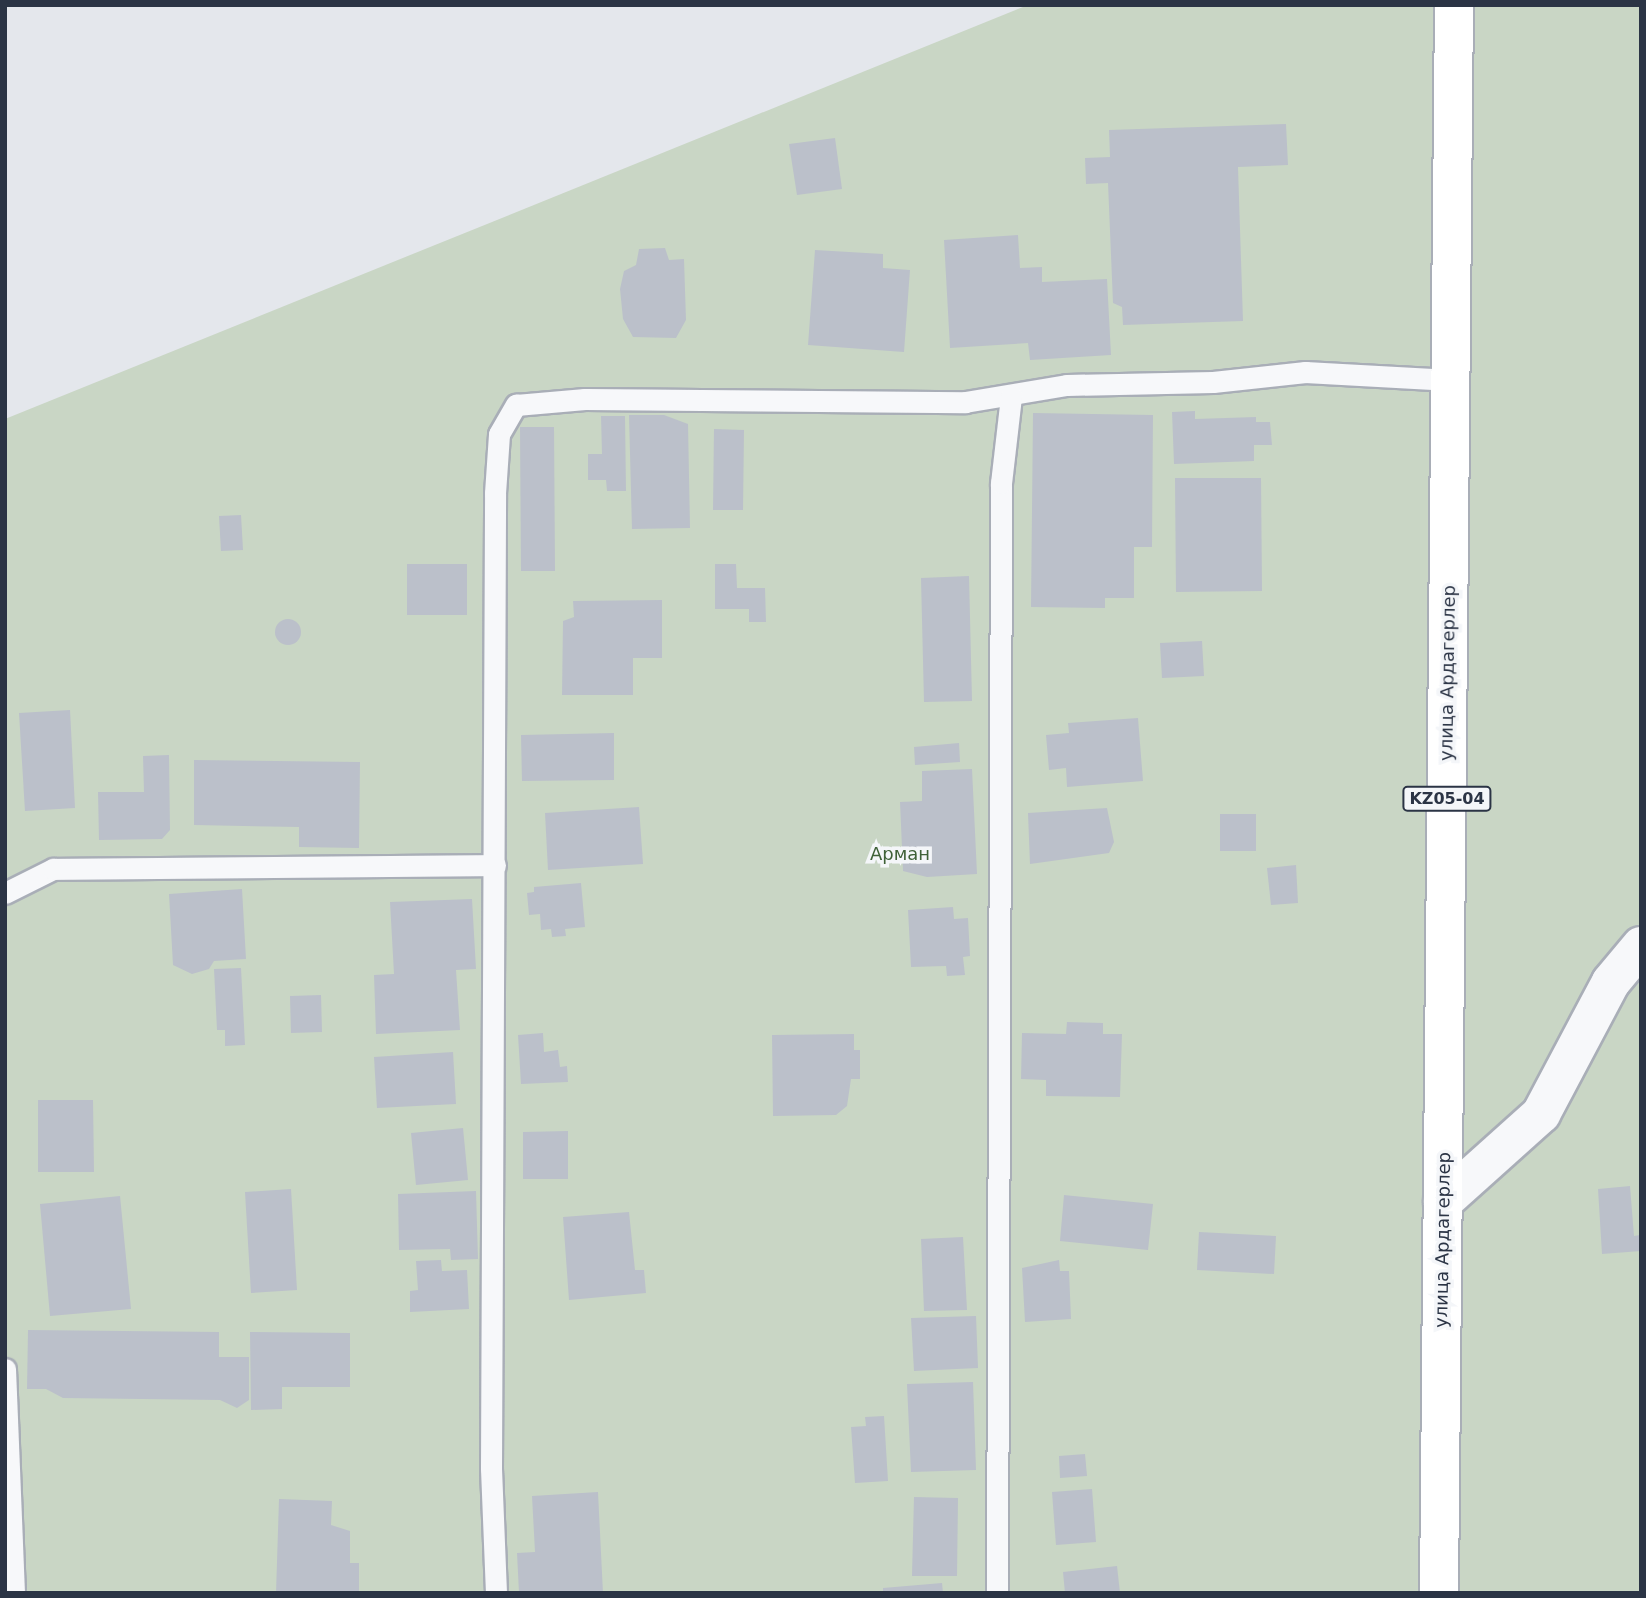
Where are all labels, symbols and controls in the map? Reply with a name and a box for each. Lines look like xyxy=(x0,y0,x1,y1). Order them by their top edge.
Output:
street label: улица Ардагерлер xyxy=(1436,585,1460,761)
road number: KZ05-04 xyxy=(1402,786,1492,812)
park label: Арман xyxy=(870,843,930,865)
street label: улица Ардагерлер xyxy=(1431,1152,1455,1328)

